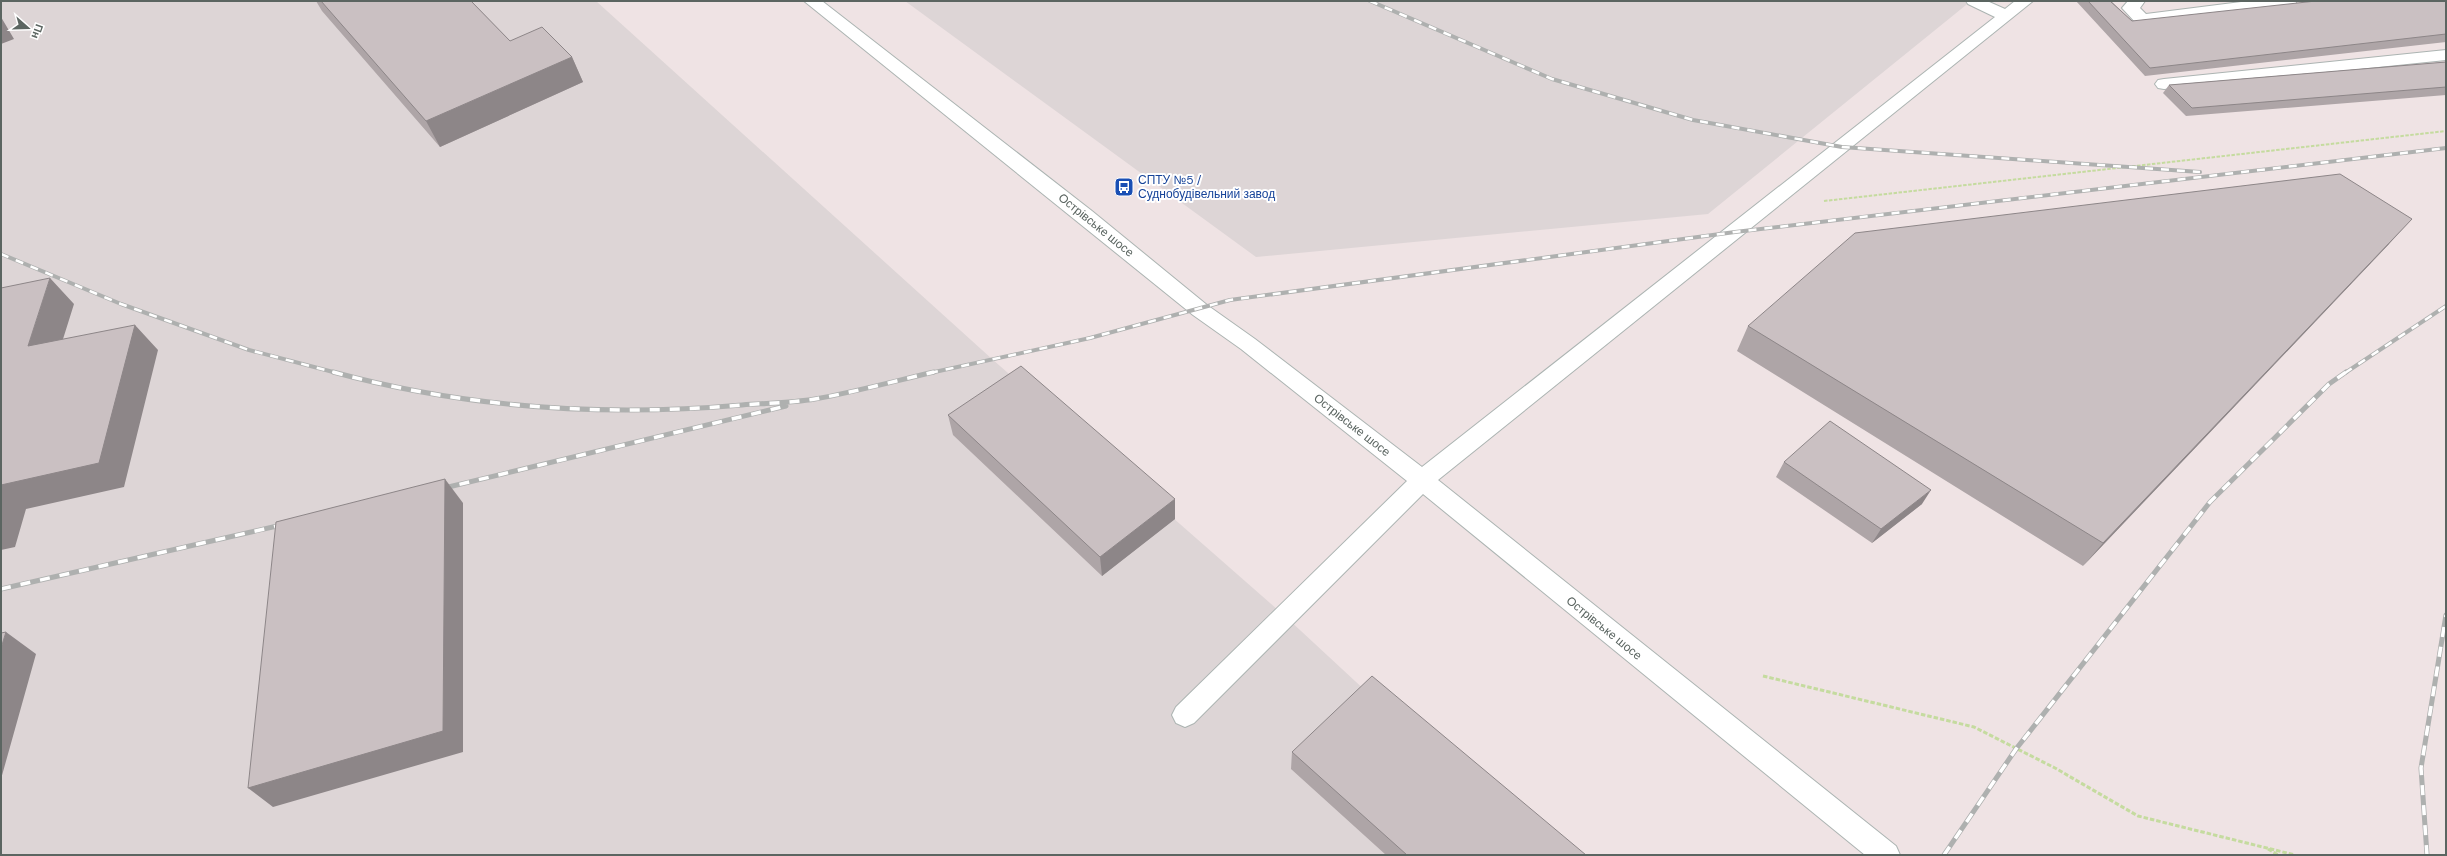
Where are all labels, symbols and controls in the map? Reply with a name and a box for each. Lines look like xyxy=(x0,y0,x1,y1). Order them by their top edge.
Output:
north arrow xyxy=(8,8,48,48)
text: Пн xyxy=(28,22,46,41)
place label: СПТУ №5 / Суднобудівельний завод xyxy=(1138,172,1275,202)
bus stop icon: СПТУ №5 / Суднобудівельний завод xyxy=(1113,176,1135,198)
street label: Острівське шосе xyxy=(1055,190,1137,261)
street label: Острівське шосе xyxy=(1310,390,1394,460)
street label: Острівське шосе xyxy=(1563,593,1645,664)

